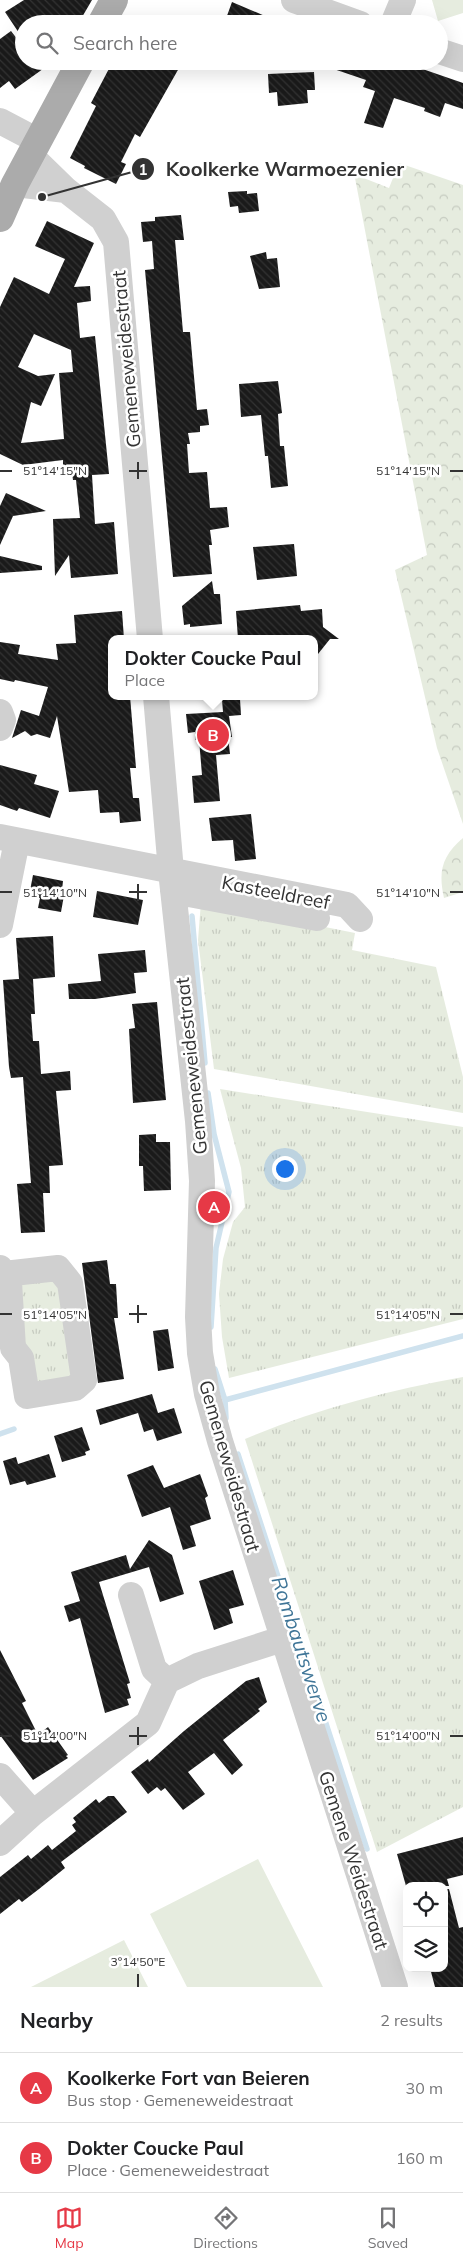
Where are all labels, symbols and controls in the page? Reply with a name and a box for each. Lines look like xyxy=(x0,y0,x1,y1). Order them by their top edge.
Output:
search box xyxy=(15,15,448,70)
icon: search xyxy=(33,29,61,57)
text: Search here xyxy=(73,31,177,55)
callout: Koolkerke Warmoezenier xyxy=(131,152,414,187)
text: Koolkerke Warmoezenier xyxy=(166,156,404,181)
text: 1 xyxy=(138,160,148,179)
street label: Gemeneweidestraat xyxy=(106,269,146,449)
text: 51°14'15"N xyxy=(23,463,87,478)
text: 51°14'15"N xyxy=(376,463,440,478)
popup xyxy=(108,635,318,700)
text: Dokter Coucke Paul xyxy=(125,646,301,670)
text: Place xyxy=(125,670,165,690)
pin: B xyxy=(197,716,229,754)
street label: Kasteeldreef xyxy=(220,870,333,914)
text: 51°14'10"N xyxy=(23,885,87,900)
text: 51°14'10"N xyxy=(376,885,440,900)
street label: Gemeneweidestraat xyxy=(170,976,212,1156)
your location xyxy=(272,1156,298,1182)
pin: A xyxy=(198,1188,230,1226)
text: 51°14'05"N xyxy=(23,1307,87,1322)
text: 51°14'05"N xyxy=(376,1307,440,1322)
street label: Gemeneweidestraat xyxy=(194,1377,266,1555)
water label: Rombautswerve xyxy=(267,1573,337,1725)
text: 51°14'00"N xyxy=(23,1728,87,1743)
text: 51°14'00"N xyxy=(376,1728,440,1743)
street label: Gemene Weidestraat xyxy=(314,1768,394,1953)
map controls xyxy=(403,1882,448,1972)
button: locate xyxy=(403,1882,448,1927)
button: layers xyxy=(403,1927,448,1972)
text: 3°14'50"E xyxy=(111,1954,165,1969)
text: Nearby xyxy=(20,2007,93,2033)
text: 2 results xyxy=(380,2010,443,2030)
text: Koolkerke Fort van Beieren xyxy=(67,2066,310,2090)
text: A xyxy=(30,2078,42,2098)
text: 30 m xyxy=(406,2078,443,2098)
text: Bus stop · Gemeneweidestraat xyxy=(67,2090,293,2110)
text: Dokter Coucke Paul xyxy=(67,2136,244,2160)
text: B xyxy=(30,2148,42,2168)
text: 160 m xyxy=(396,2148,443,2168)
text: Place · Gemeneweidestraat xyxy=(67,2160,269,2180)
tab: Map xyxy=(55,2204,84,2252)
tab: Directions xyxy=(193,2204,258,2252)
tab: Saved xyxy=(368,2204,408,2252)

